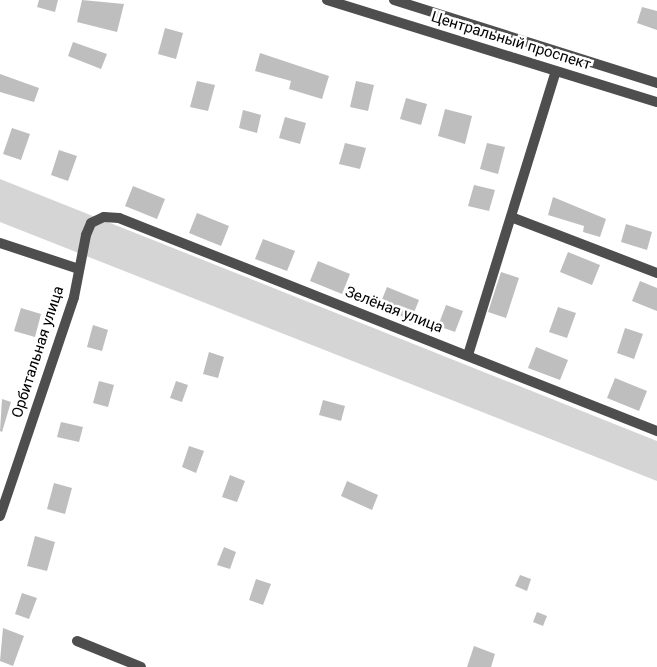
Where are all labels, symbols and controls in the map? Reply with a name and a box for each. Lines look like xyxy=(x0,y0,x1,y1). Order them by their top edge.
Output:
street label: Центральный проспект xyxy=(429,8,593,74)
street label: Зелёная улица xyxy=(342,283,446,337)
street label: Орбитальная улица xyxy=(8,284,68,420)

